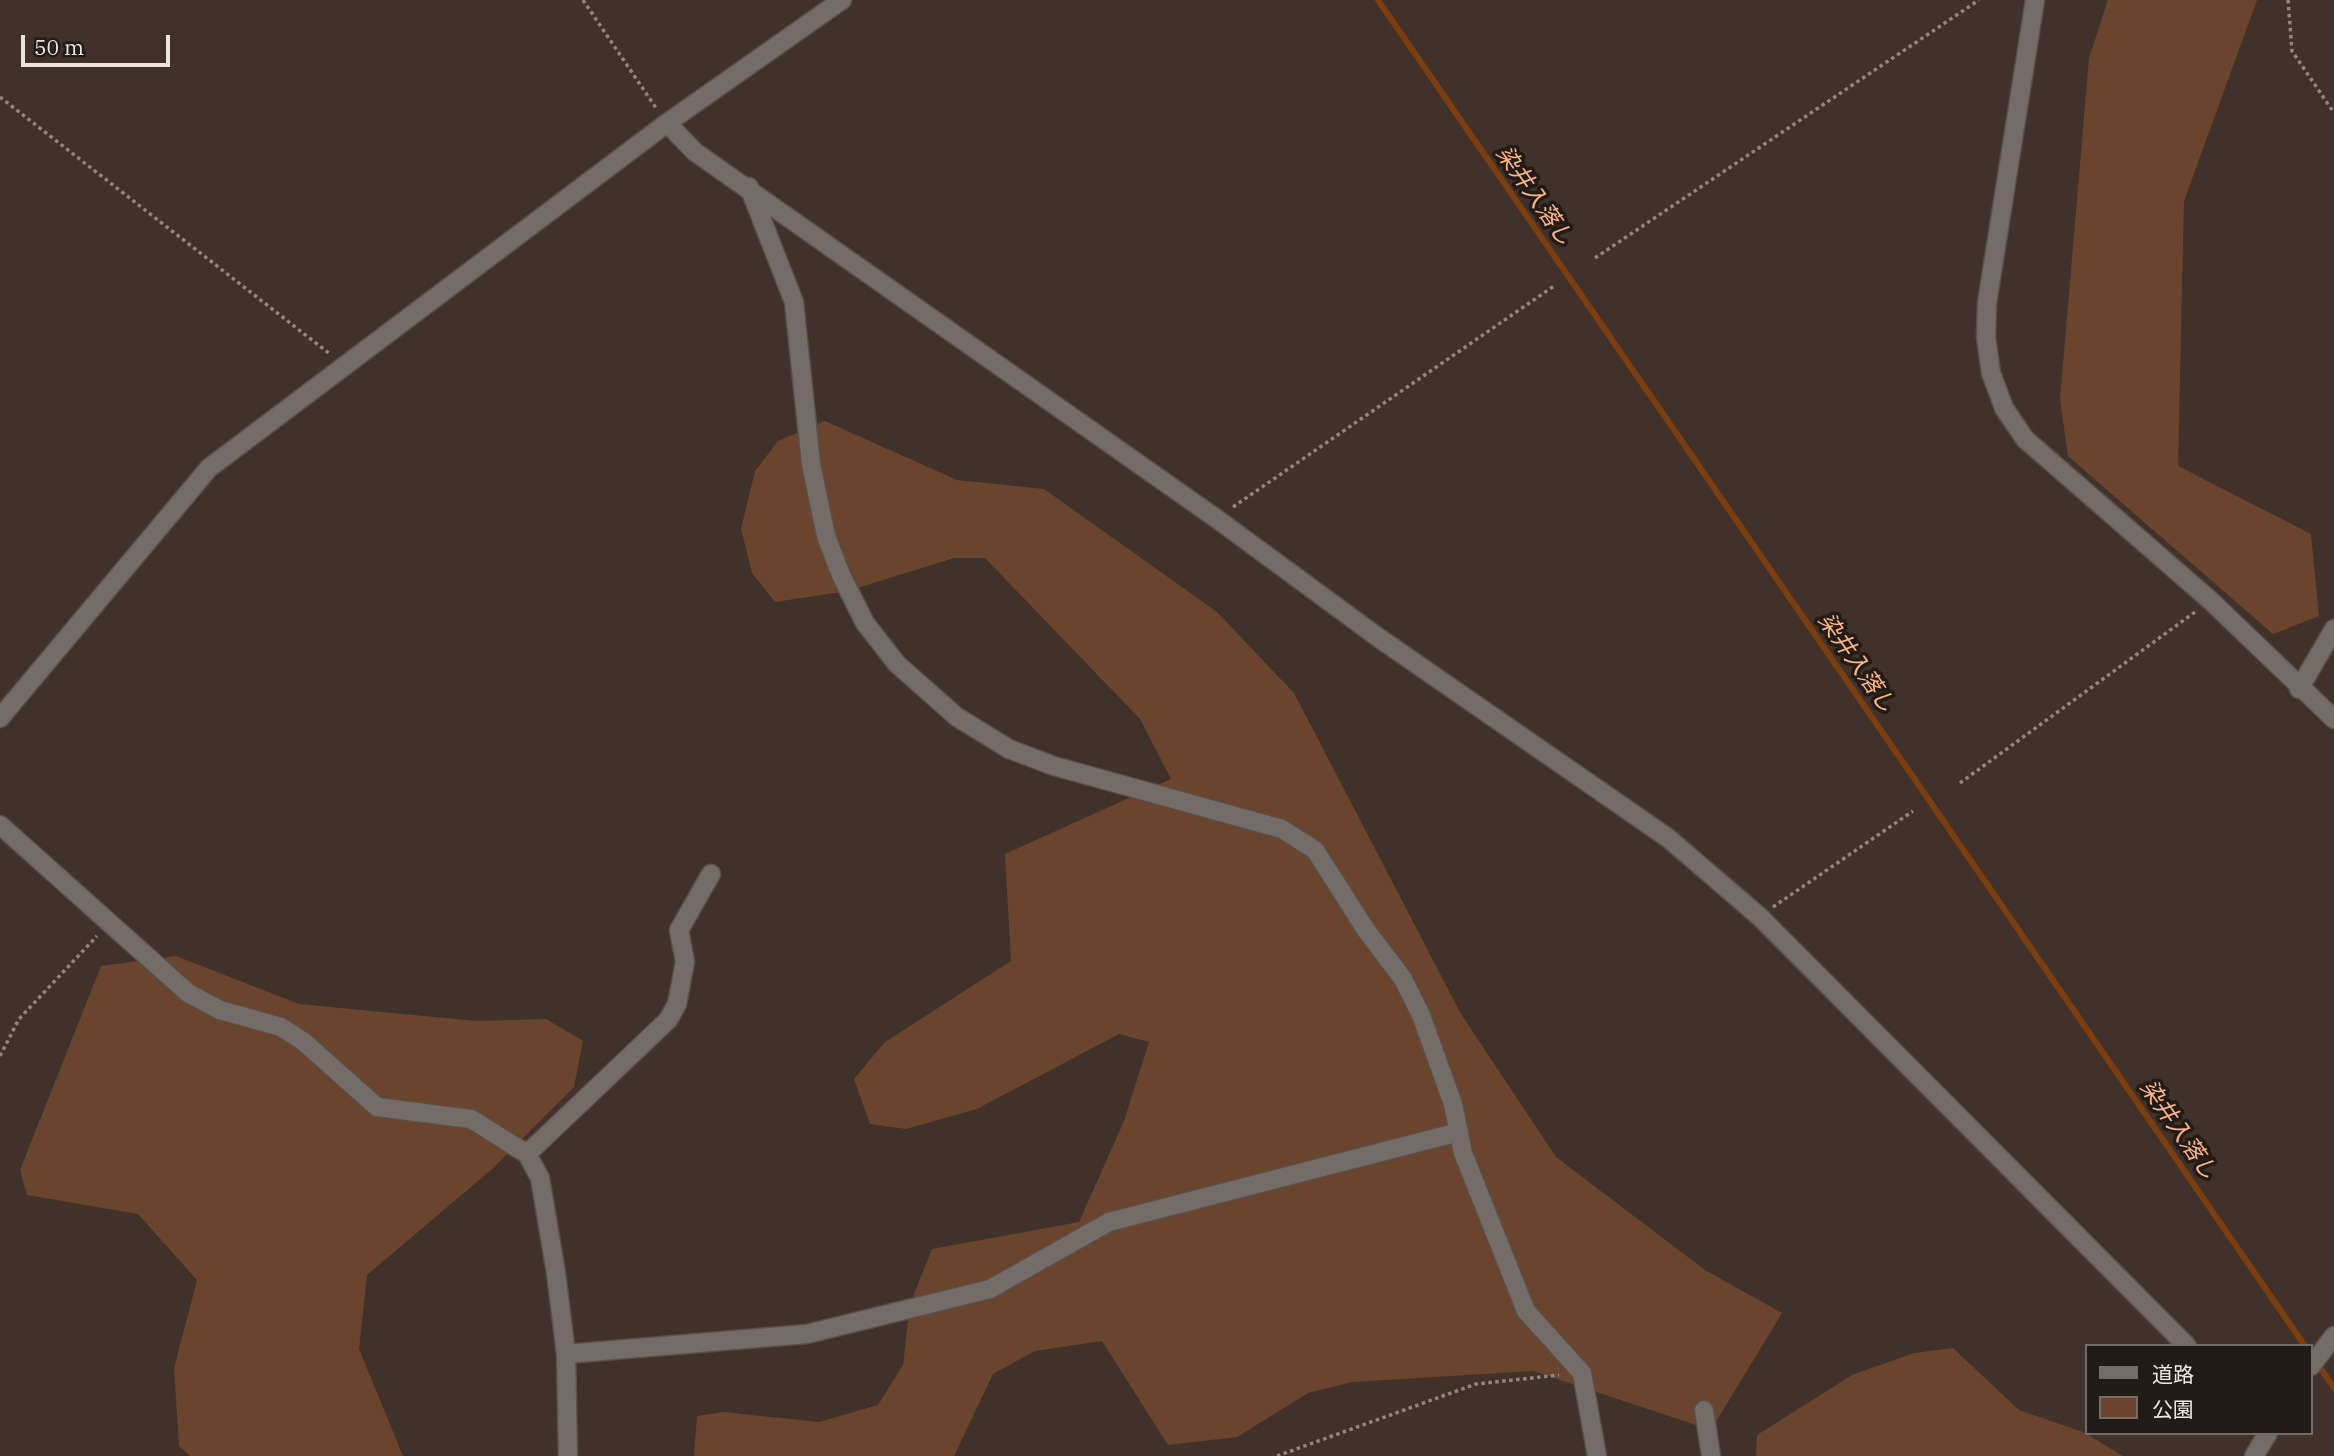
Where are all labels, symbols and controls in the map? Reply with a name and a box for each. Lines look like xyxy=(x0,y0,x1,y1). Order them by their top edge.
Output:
scale bar xyxy=(24,21,173,65)
text: 50 m xyxy=(34,33,84,61)
water label: 染井入落し xyxy=(1490,141,1578,251)
water label: 染井入落し xyxy=(1812,608,1900,718)
water label: 染井入落し xyxy=(2134,1075,2222,1185)
legend xyxy=(2086,1344,2313,1435)
text: 道路 xyxy=(2152,1360,2194,1388)
text: 公園 xyxy=(2152,1395,2194,1423)

